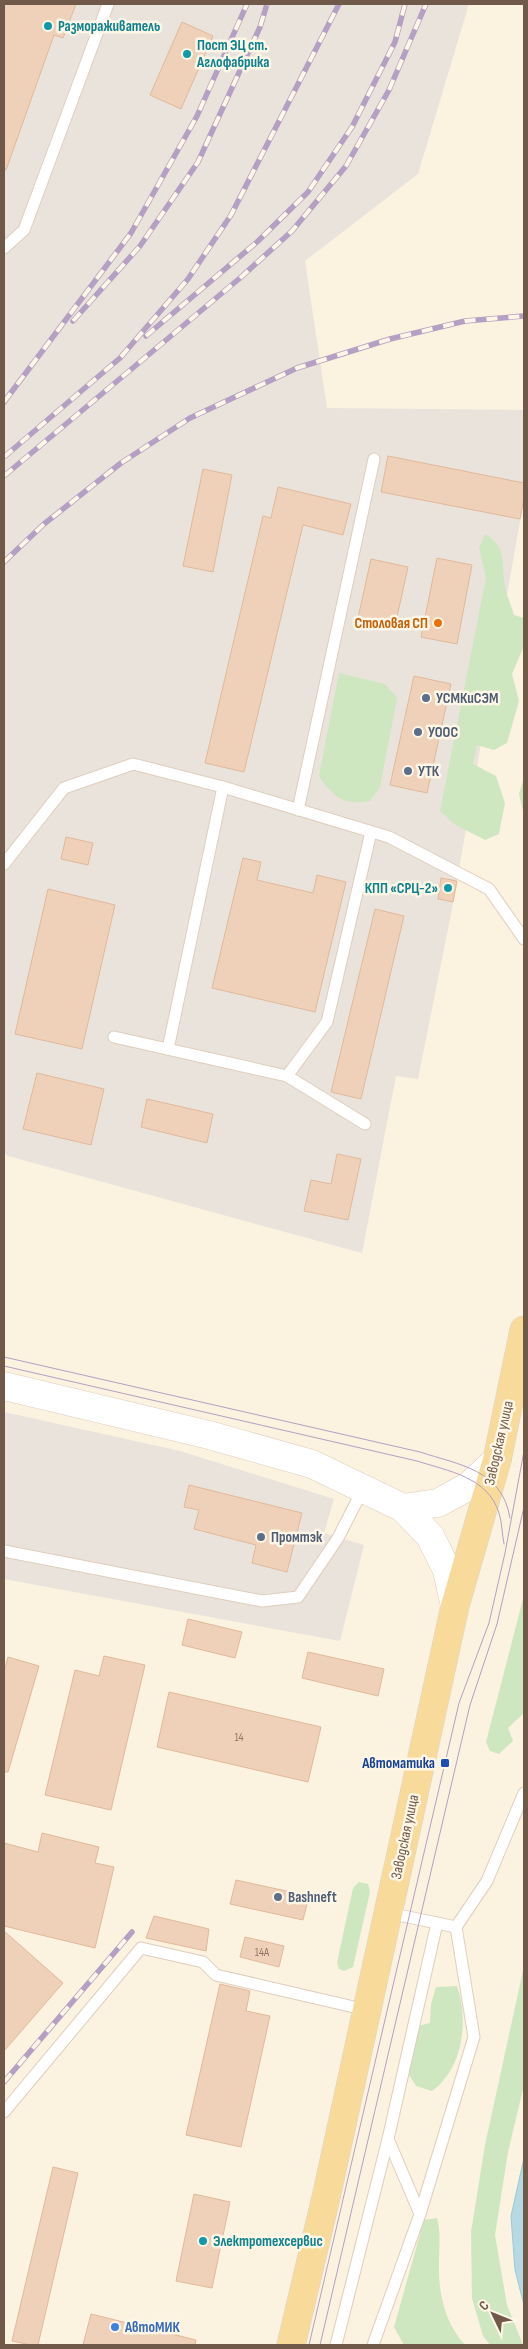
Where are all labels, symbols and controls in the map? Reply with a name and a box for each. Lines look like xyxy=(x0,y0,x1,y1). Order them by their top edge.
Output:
place label: Размораживатель xyxy=(58,17,160,36)
marker: Размораживатель xyxy=(42,20,54,32)
place label: Пост ЭЦ ст. Аглофабрика xyxy=(196,36,269,72)
marker: Пост ЭЦ ст. Аглофабрика xyxy=(181,48,193,60)
place label: Столовая СП xyxy=(355,614,428,633)
marker: Столовая СП xyxy=(432,617,444,629)
place label: УСМКиСЭМ xyxy=(436,689,498,708)
marker: УСМКиСЭМ xyxy=(420,692,432,704)
place label: УООС xyxy=(428,723,458,742)
marker: УООС xyxy=(412,726,424,738)
place label: УТК xyxy=(418,762,440,781)
marker: УТК xyxy=(402,765,414,777)
place label: КПП «СРЦ-2» xyxy=(365,879,438,898)
marker: КПП «СРЦ-2» xyxy=(442,882,454,894)
street label: Заводская улица xyxy=(480,1399,518,1487)
place label: Промтэк xyxy=(271,1528,323,1547)
marker: Промтэк xyxy=(255,1531,267,1543)
house number: 14 xyxy=(234,1730,244,1745)
place label: Автоматика xyxy=(361,1754,435,1773)
marker: Автоматика xyxy=(439,1757,451,1769)
street label: Заводская улица xyxy=(387,1793,423,1881)
place label: Bashneft xyxy=(288,1888,337,1907)
marker: Bashneft xyxy=(272,1891,284,1903)
house number: 14А xyxy=(255,1945,270,1960)
place label: Электротехсервис xyxy=(213,2232,323,2251)
marker: Электротехсервис xyxy=(197,2235,209,2247)
north arrow xyxy=(468,2289,518,2339)
text: С xyxy=(475,2297,493,2314)
place label: АвтоМИК xyxy=(124,2318,181,2337)
marker: АвтоМИК xyxy=(109,2321,121,2333)

